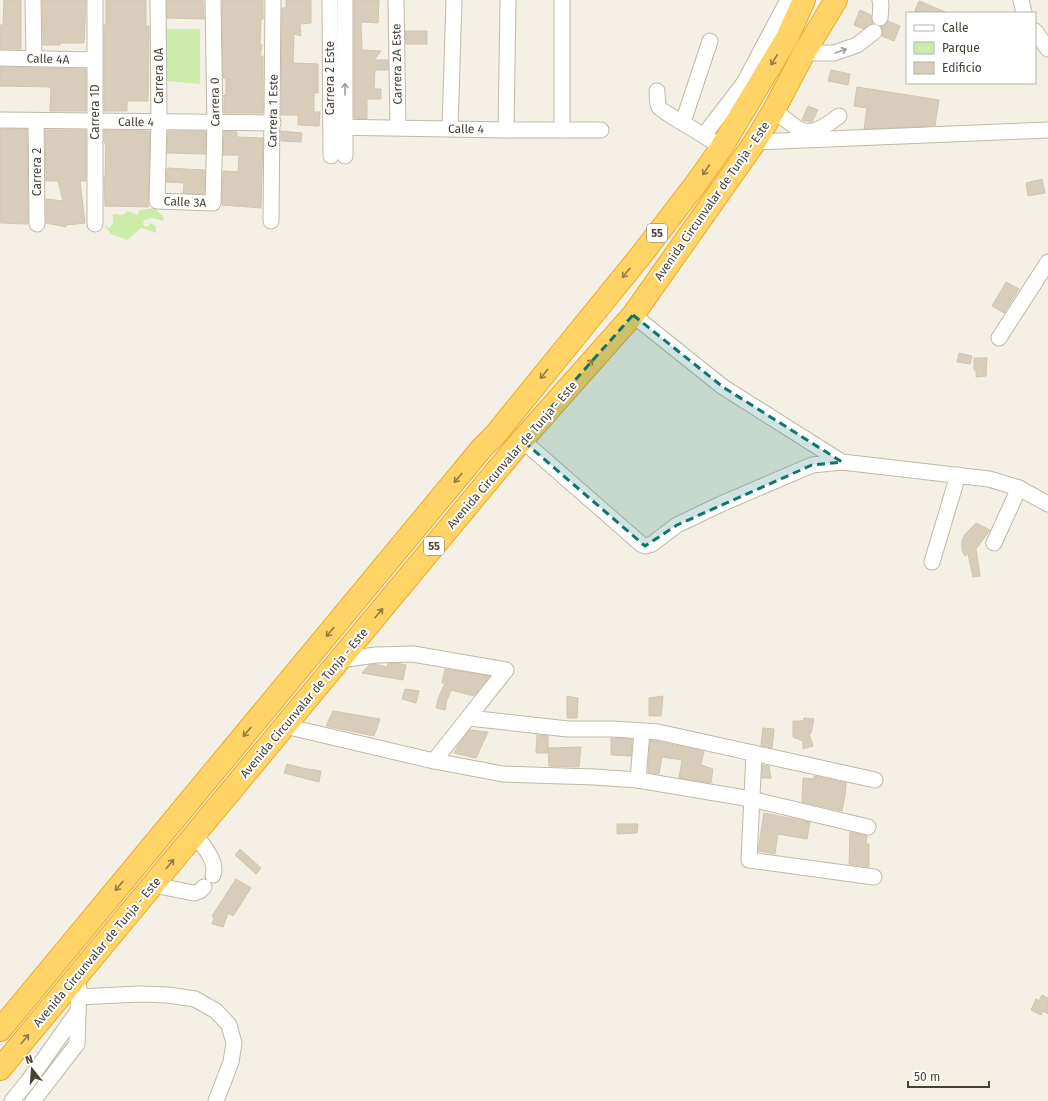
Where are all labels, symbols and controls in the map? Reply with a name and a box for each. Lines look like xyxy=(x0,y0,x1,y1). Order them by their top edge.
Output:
legend xyxy=(906,12,1036,84)
text: Calle xyxy=(942,21,969,35)
street label: Carrera 2A Este xyxy=(389,23,405,105)
street label: Carrera 2 Este xyxy=(323,41,337,115)
text: Parque xyxy=(942,41,980,55)
one-way arrow xyxy=(834,47,847,54)
street label: Carrera 0A xyxy=(152,48,166,104)
street label: Calle 4A xyxy=(26,51,70,67)
one-way arrow xyxy=(770,54,778,65)
text: Edificio xyxy=(942,61,982,75)
street label: Carrera 1 Este xyxy=(265,74,281,148)
street label: Carrera 0 xyxy=(208,77,222,127)
one-way arrow xyxy=(341,83,349,96)
street label: Carrera 1D xyxy=(88,84,102,140)
street label: Calle 4 xyxy=(118,115,155,129)
street label: Avenida Circunvalar de Tunja - Este xyxy=(652,119,772,283)
street label: Calle 4 xyxy=(448,122,485,136)
street label: Carrera 2 xyxy=(30,148,44,196)
one-way arrow xyxy=(701,164,709,176)
street label: Calle 3A xyxy=(163,194,207,210)
road number: 55 xyxy=(647,224,667,242)
one-way arrow xyxy=(621,267,630,278)
one-way arrow xyxy=(585,359,594,369)
one-way arrow xyxy=(540,368,548,379)
street label: Avenida Circunvalar de Tunja - Este xyxy=(444,378,580,532)
one-way arrow xyxy=(453,472,462,483)
road number: 55 xyxy=(424,537,444,555)
one-way arrow xyxy=(374,607,383,618)
street label: Avenida Circunvalar de Tunja - Este xyxy=(237,625,371,781)
one-way arrow xyxy=(325,626,334,637)
one-way arrow xyxy=(242,726,251,737)
one-way arrow xyxy=(166,858,175,869)
street label: Avenida Circunvalar de Tunja - Este xyxy=(30,874,164,1030)
one-way arrow xyxy=(115,880,124,891)
one-way arrow xyxy=(20,1034,29,1045)
north arrow xyxy=(12,1049,52,1089)
text: N xyxy=(24,1053,35,1067)
scale bar xyxy=(908,1063,989,1089)
text: 50 m xyxy=(914,1070,940,1084)

